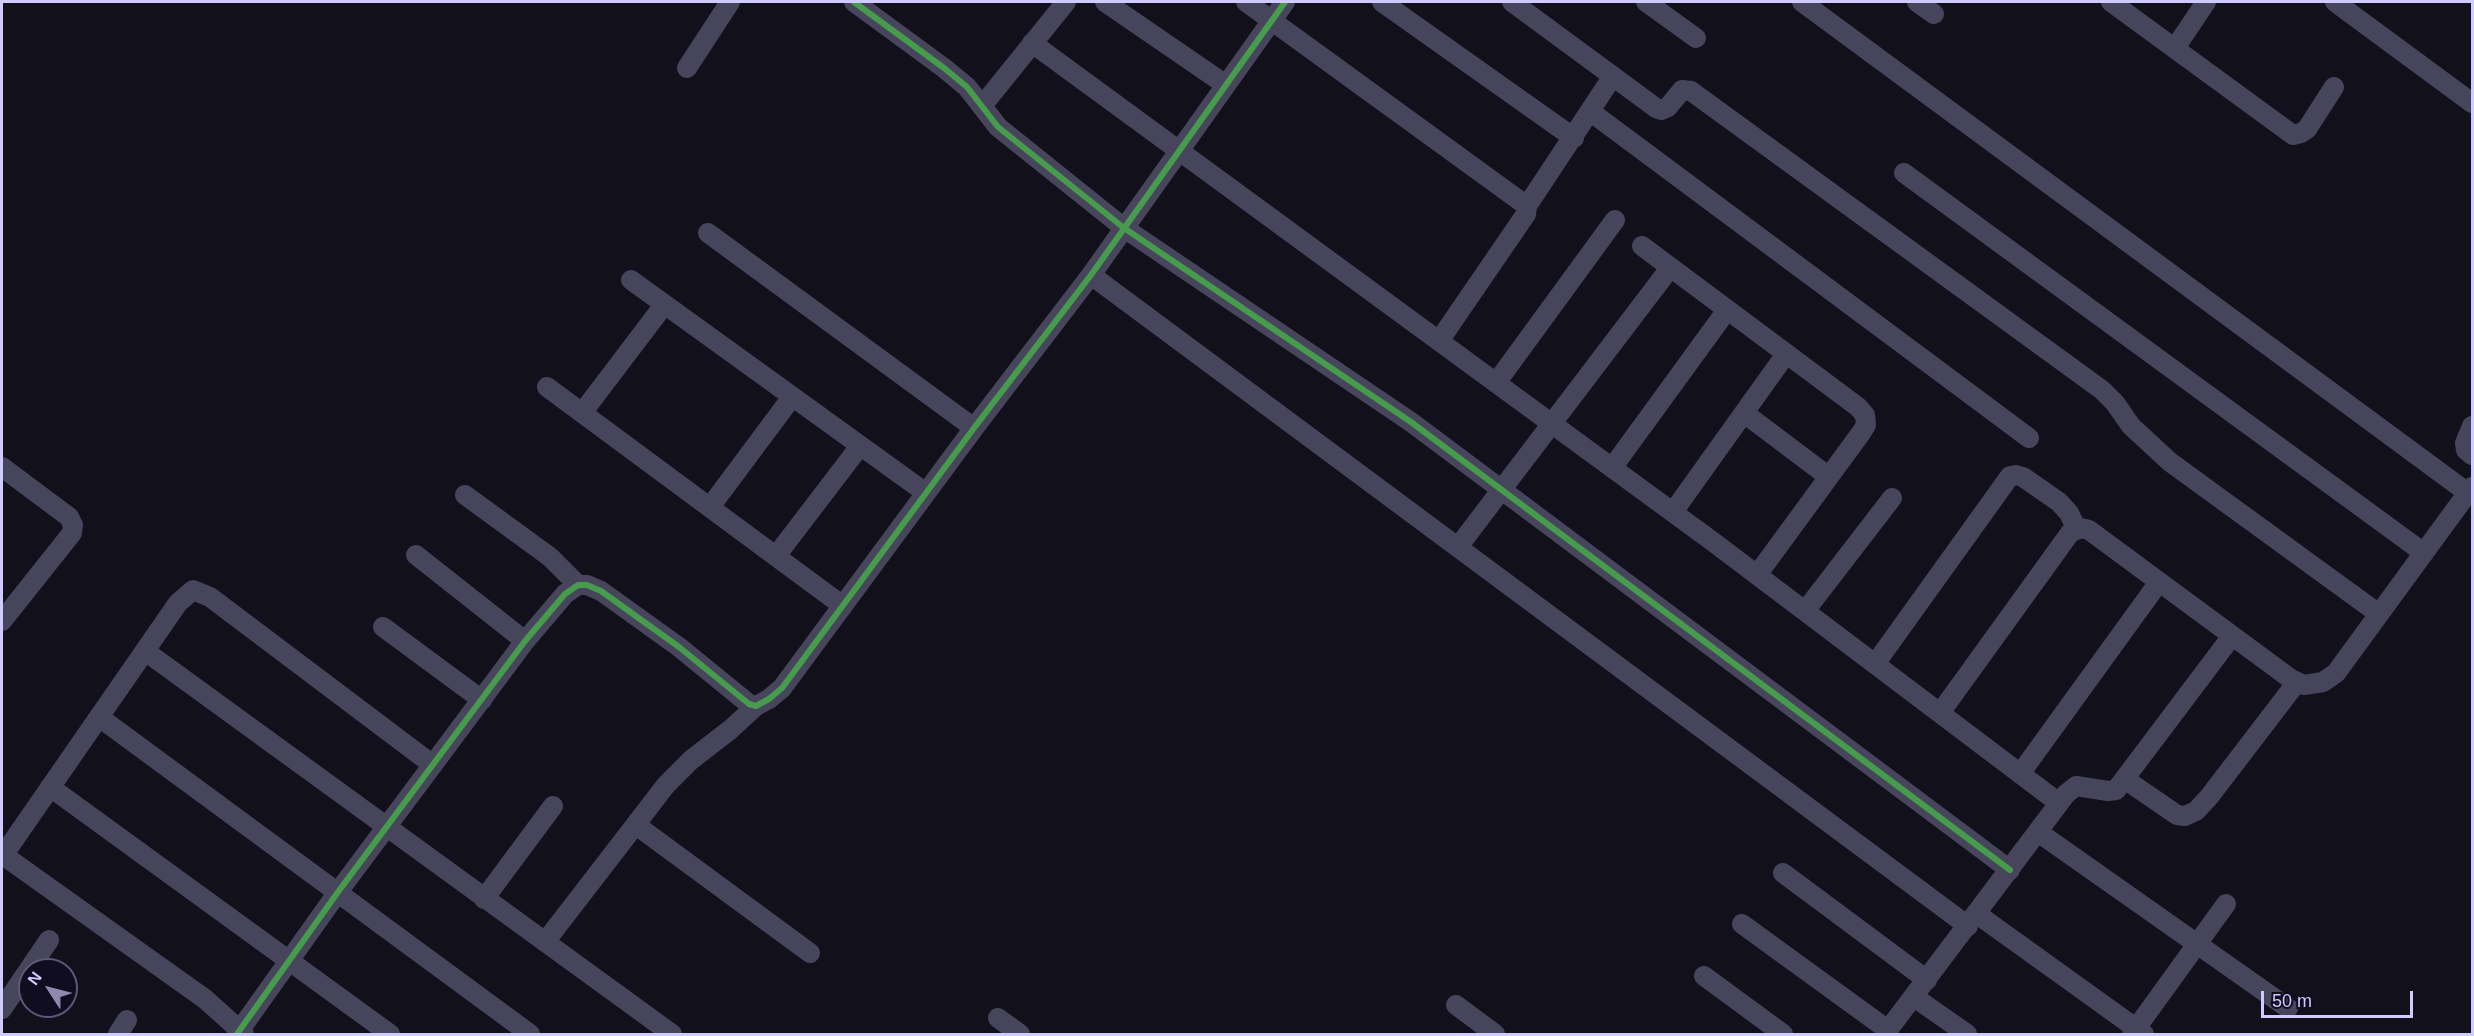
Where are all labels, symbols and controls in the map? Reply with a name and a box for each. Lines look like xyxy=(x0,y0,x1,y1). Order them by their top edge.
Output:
north arrow xyxy=(18,958,78,1018)
text: N xyxy=(24,969,45,988)
scale bar xyxy=(2264,979,2416,1017)
text: 50 m xyxy=(2272,991,2312,1011)

